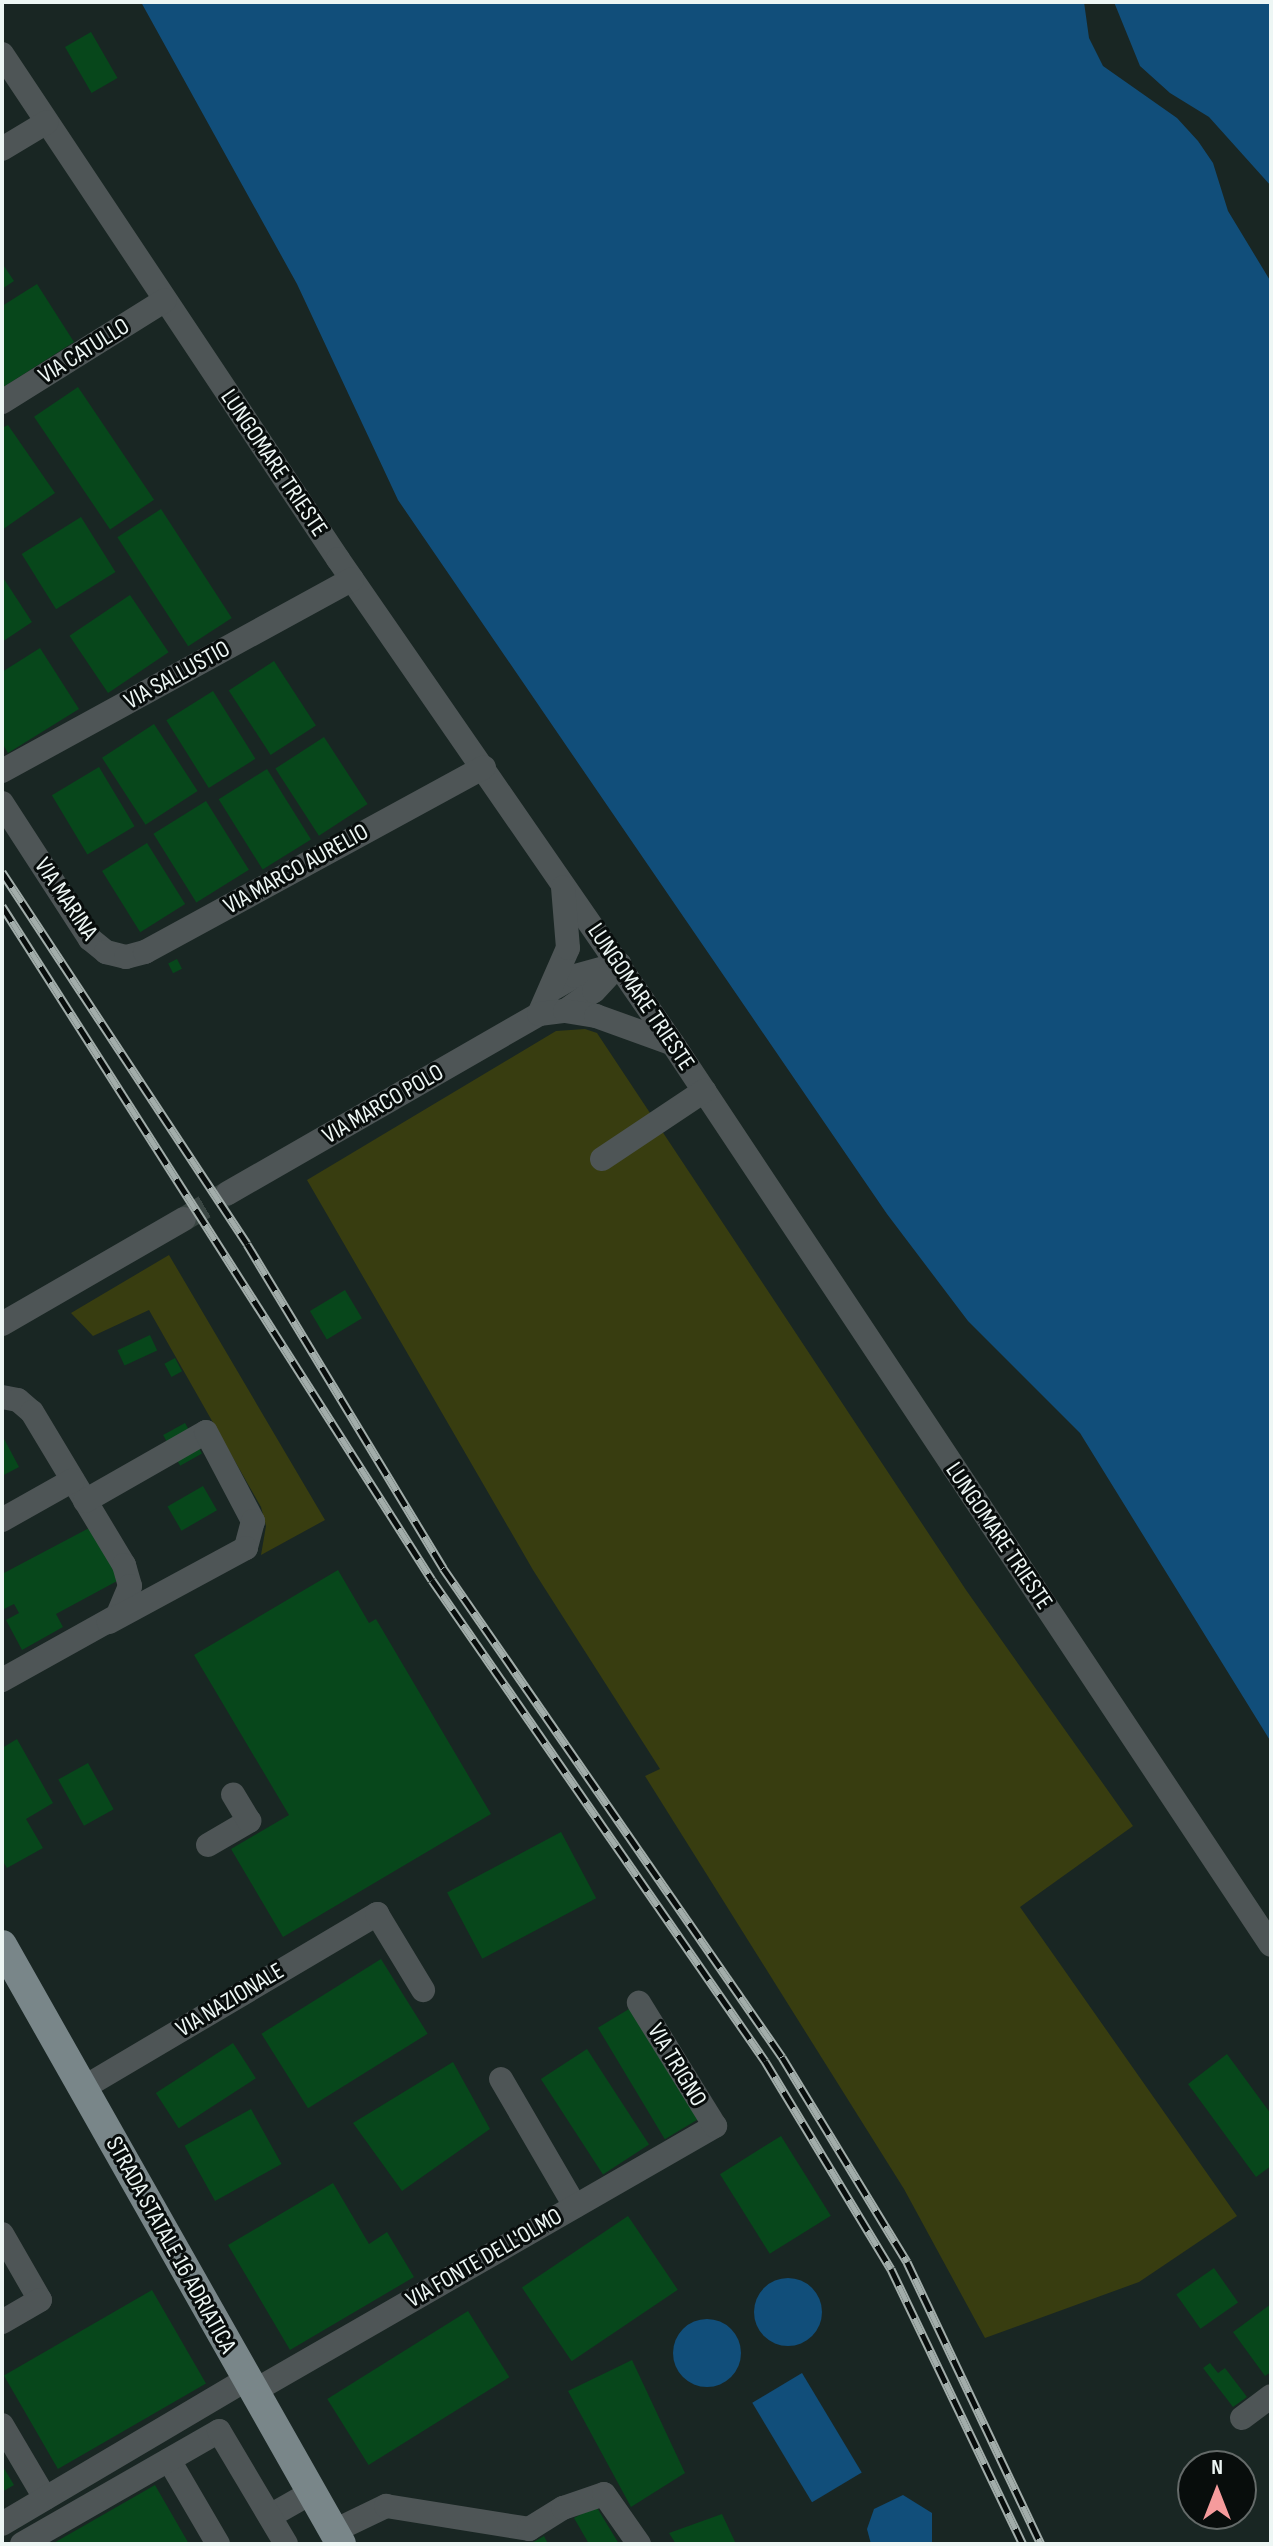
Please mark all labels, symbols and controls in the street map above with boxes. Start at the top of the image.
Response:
street label: VIA CATULLO [33,312,135,390]
street label: LUNGOMARE TRIESTE [214,384,334,542]
street label: VIA SALLUSTIO [119,634,235,716]
street label: VIA MARCO AURELIO [219,817,373,921]
street label: VIA MARINA [28,853,104,945]
street label: LUNGOMARE TRIESTE [581,918,701,1076]
street label: VIA MARCO POLO [318,1058,448,1150]
street label: LUNGOMARE TRIESTE [939,1457,1059,1615]
street label: VIA NAZIONALE [171,1957,289,2043]
street label: VIA TRIGNO [641,2018,713,2112]
street label: STRADA STATALE 16 ADRIATICA [100,2132,242,2358]
street label: VIA FONTE DELL'OLMO [401,2202,567,2314]
north arrow [1177,2450,1257,2530]
text: N [1211,2454,1223,2481]

